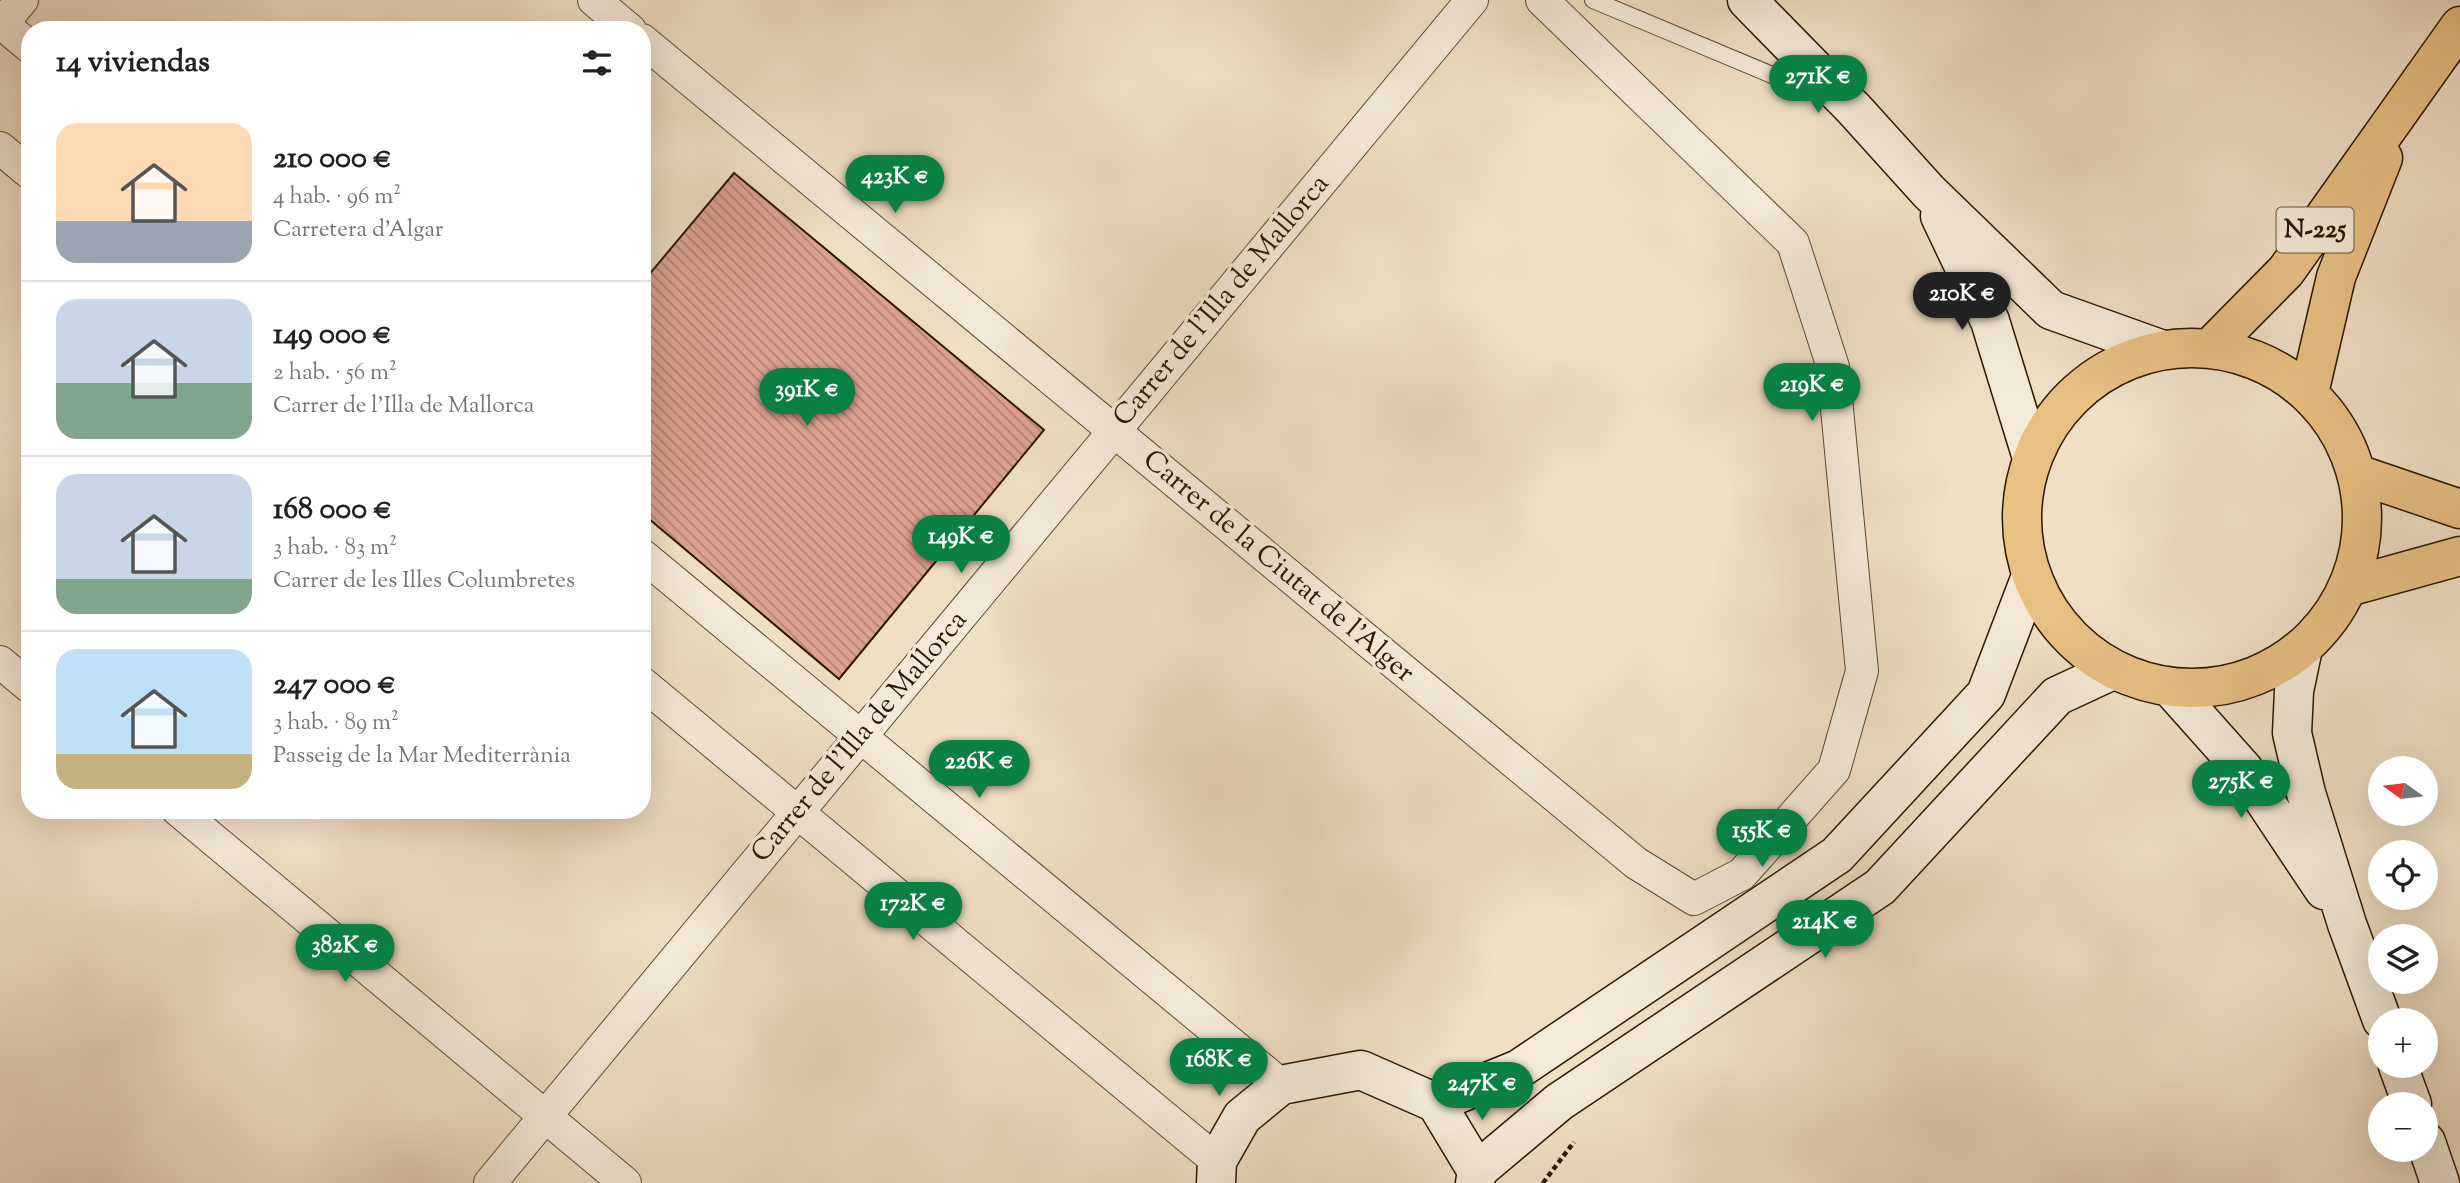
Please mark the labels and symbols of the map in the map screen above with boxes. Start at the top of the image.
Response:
pin: 271K € [1761,55,1875,115]
pin: 423K € [838,156,952,215]
street label: Carrer de l'Illa de Mallorca [1104,166,1340,436]
road number: N-225 [2276,207,2354,252]
pin: 210K € [1905,272,2019,332]
pin: 219K € [1755,364,1869,423]
pin: 391K € [750,368,864,428]
street label: Carrer de la Ciutat de l'Alger [1133,441,1423,693]
pin: 149K € [904,516,1018,575]
street label: Carrer de l'Illa de Mallorca [742,602,978,872]
pin: 226K € [922,740,1036,800]
north arrow [2368,756,2438,826]
pin: 275K € [2184,760,2298,820]
pin: 155K € [1705,810,1819,869]
pin: 172K € [856,883,970,942]
pin: 214K € [1768,900,1882,960]
pin: 382K € [288,925,402,984]
pin: 168K € [1162,1038,1276,1098]
pin: 247K € [1425,1062,1539,1122]

